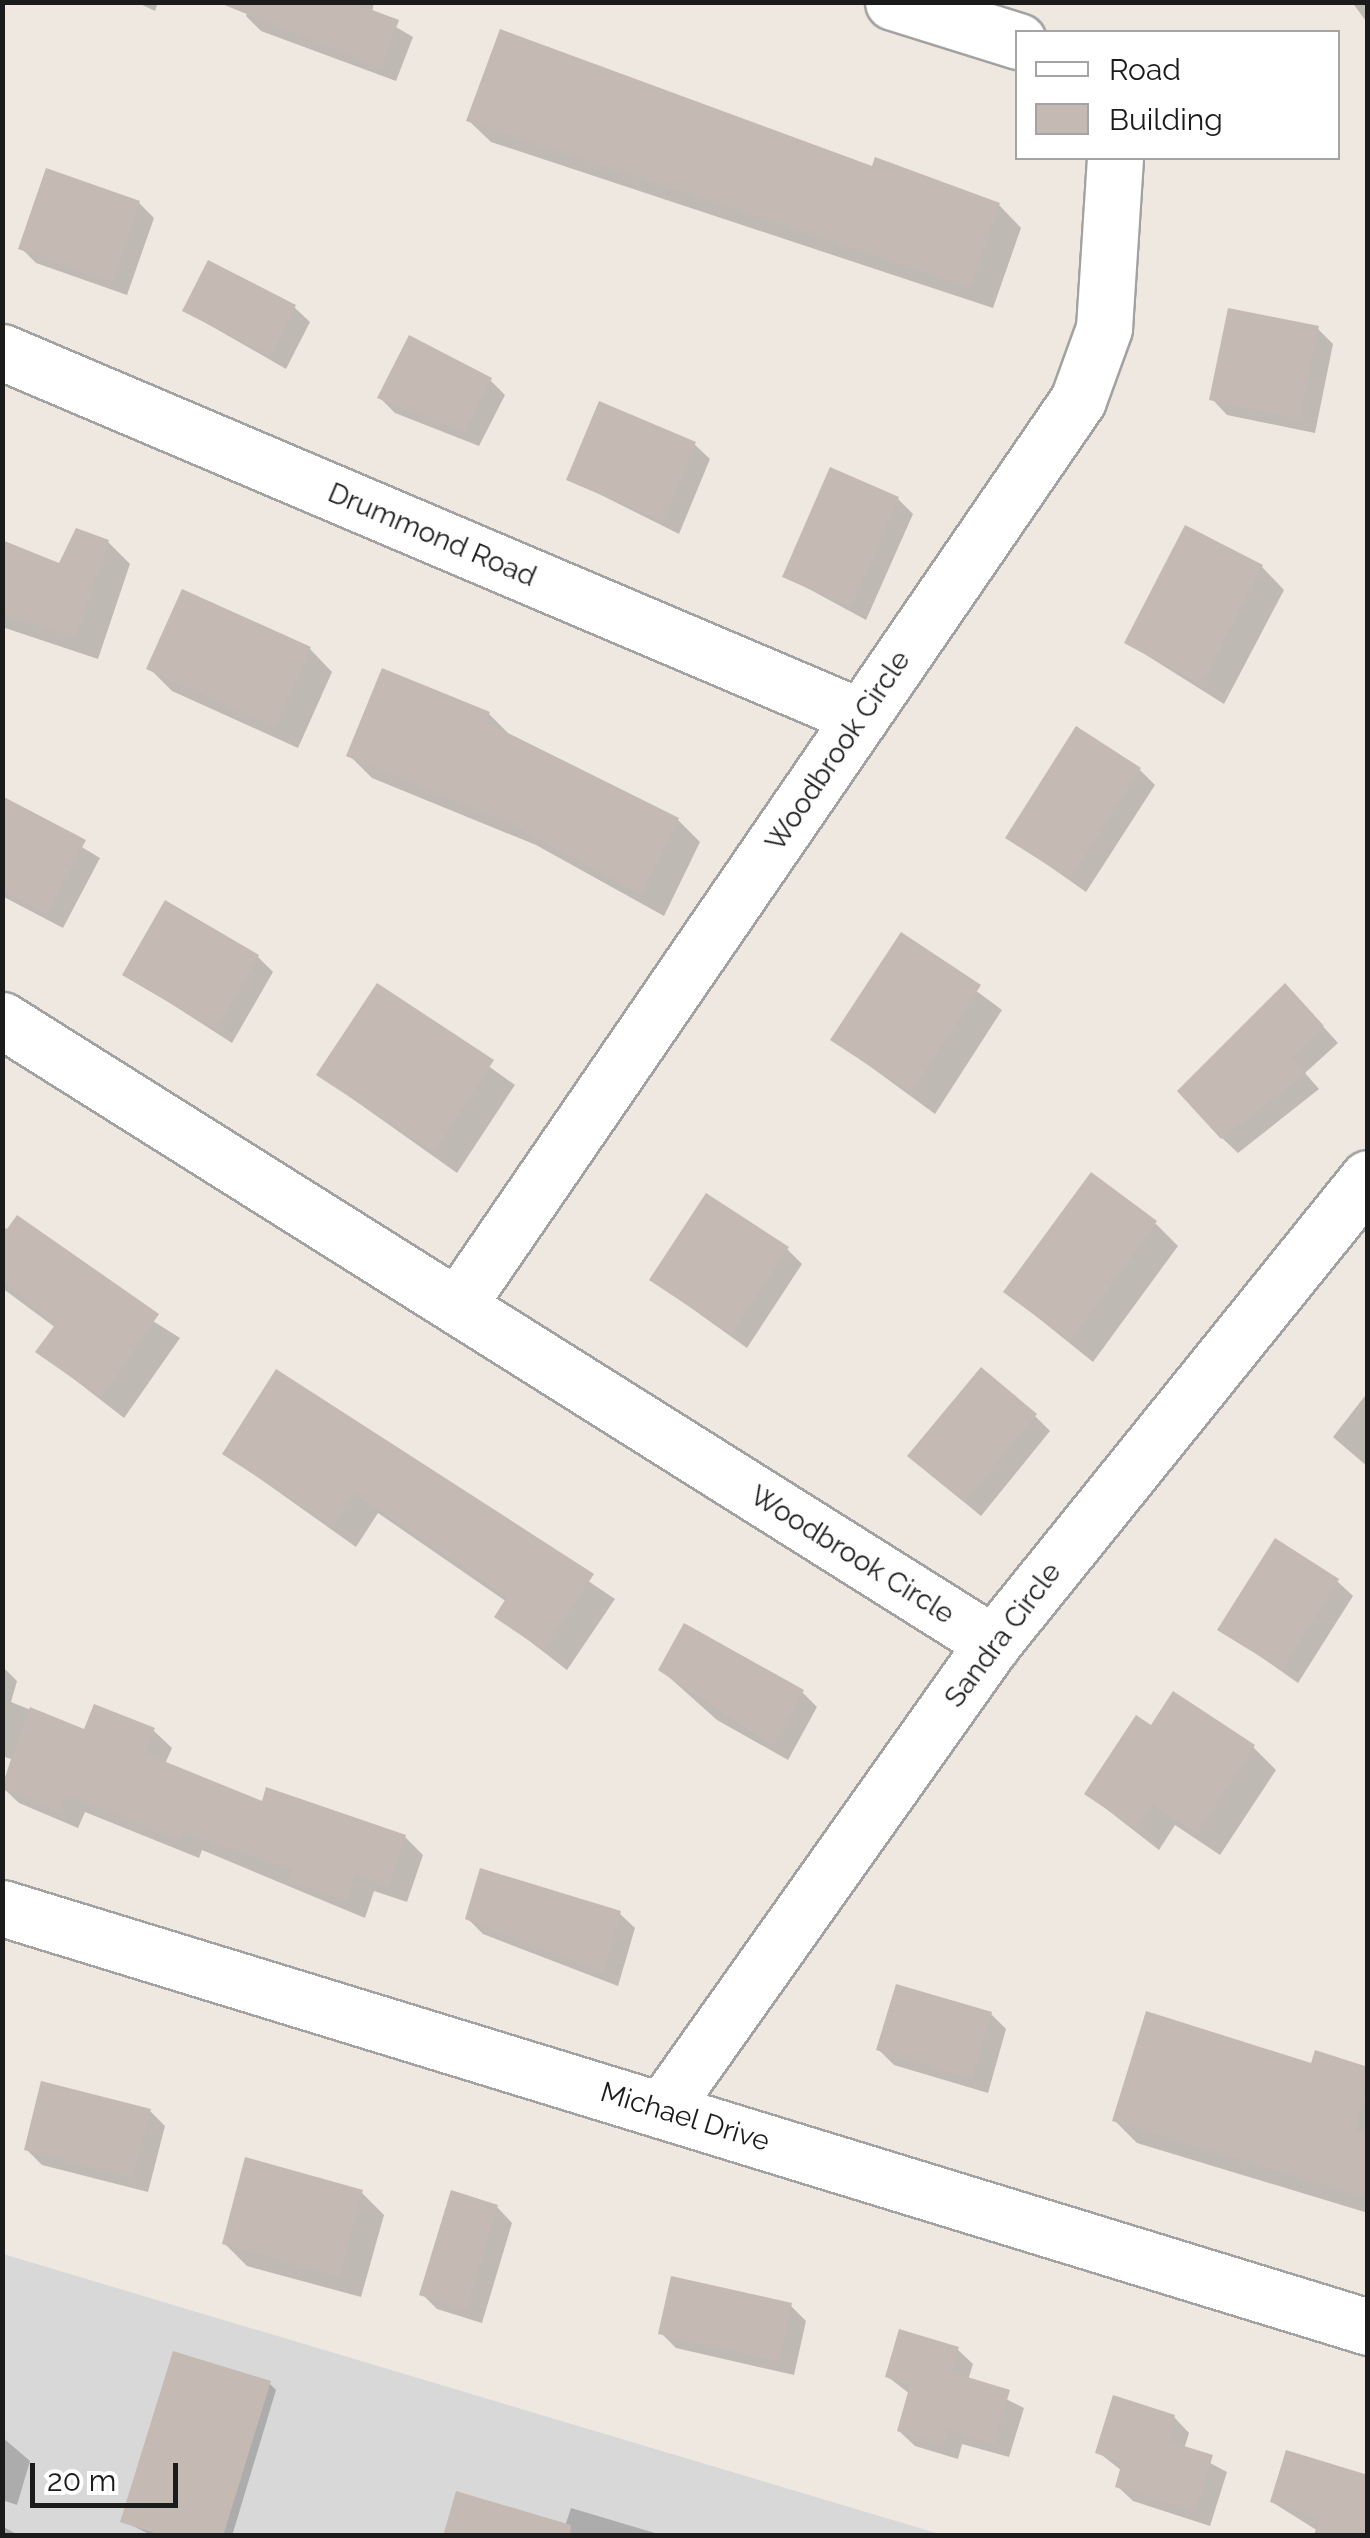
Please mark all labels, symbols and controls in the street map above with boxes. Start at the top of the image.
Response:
legend [1015,30,1340,160]
text: Road [1109,52,1181,87]
text: Building [1109,102,1223,137]
street label: Drummond Road [323,476,541,594]
street label: Woodbrook Circle [759,645,917,857]
street label: Woodbrook Circle [744,1479,960,1631]
street label: Sandra Circle [938,1556,1068,1714]
street label: Michael Drive [596,2075,774,2159]
scale bar [35,2443,182,2505]
text: 20 m [47,2463,116,2498]

